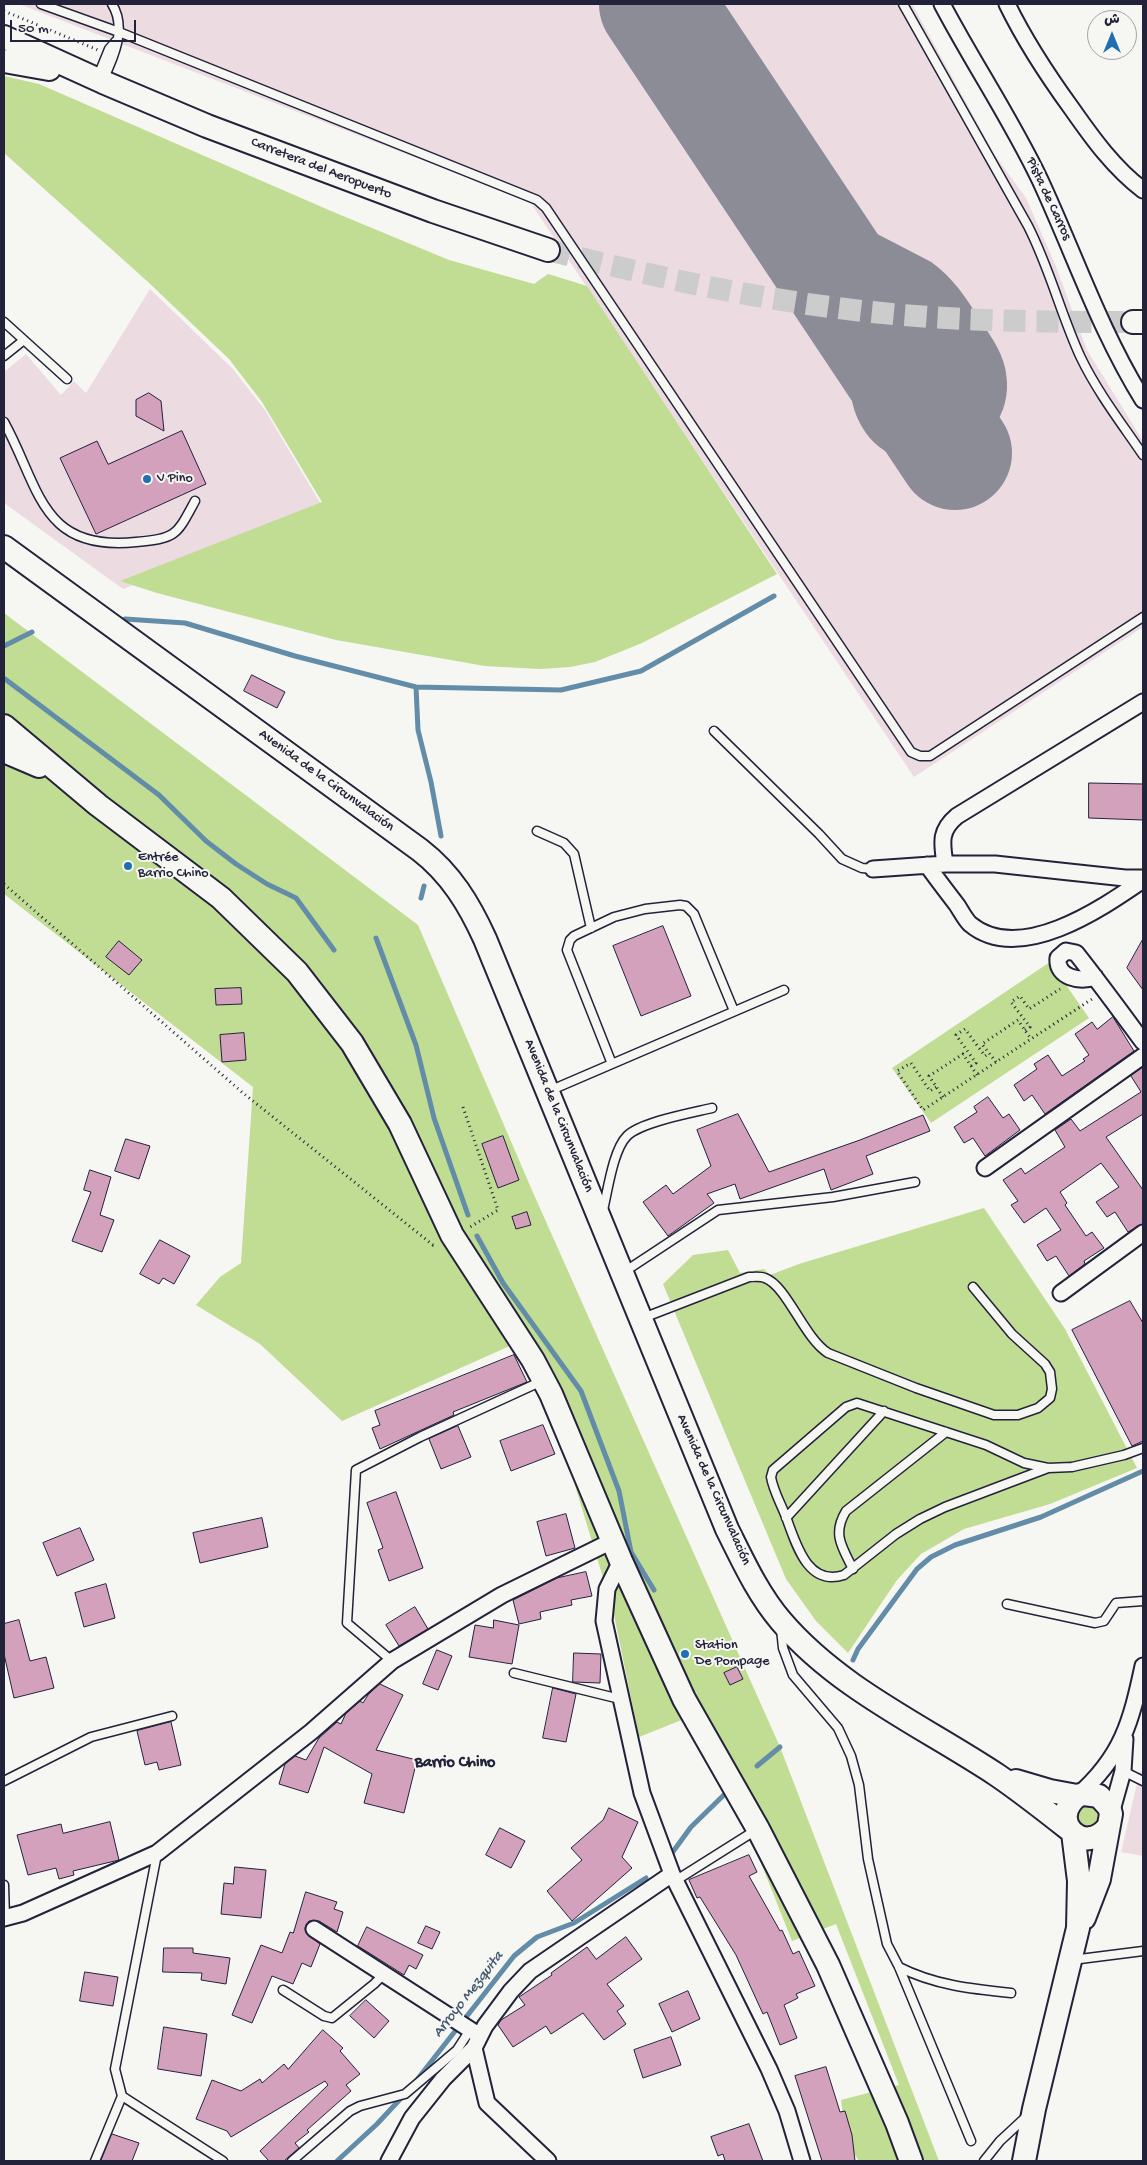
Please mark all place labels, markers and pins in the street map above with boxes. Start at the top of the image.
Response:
place label: V Pino [157,471,193,487]
marker: V Pino [141,473,153,485]
place label: Entrée Barrio Chino [138,850,209,882]
marker: Entrée Barrio Chino [122,860,134,872]
place label: Station De Pompage [695,1638,769,1670]
marker: Station De Pompage [679,1648,691,1660]

